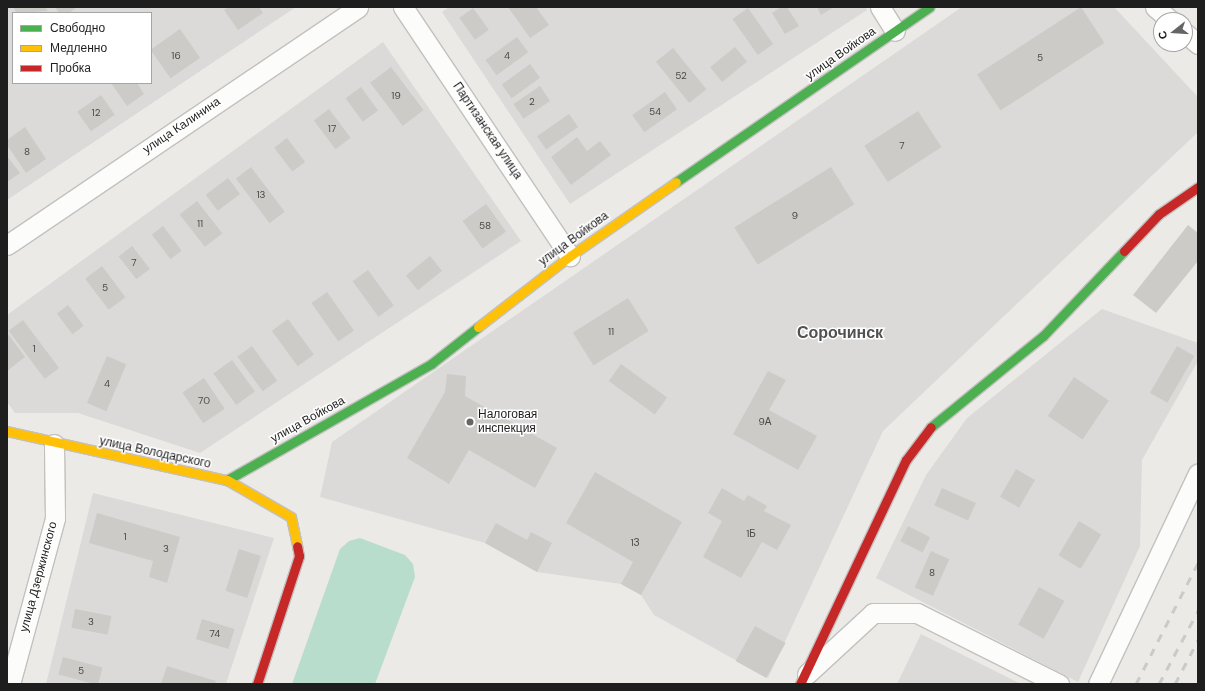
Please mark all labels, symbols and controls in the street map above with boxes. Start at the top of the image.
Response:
legend [12,12,152,84]
north arrow [1153,12,1193,52]
text: Свободно [50,20,105,36]
street label: улица Войкова [803,24,879,84]
text: С [1155,29,1170,41]
text: Медленно [50,40,107,56]
house number: 16 [171,50,181,62]
house number: 4 [504,50,510,62]
house number: 5 [1037,52,1043,64]
text: Пробка [50,60,91,76]
house number: 52 [675,70,687,82]
street label: Партизанская улица [449,80,525,182]
house number: 19 [391,90,401,102]
street label: улица Калинина [141,95,223,157]
house number: 2 [529,96,535,108]
house number: 54 [649,106,661,118]
house number: 12 [92,107,100,119]
house number: 17 [328,123,336,135]
house number: 7 [899,140,905,152]
house number: 8 [24,146,30,158]
house number: 13 [256,189,266,201]
street label: улица Войкова [536,209,612,269]
house number: 9 [792,210,798,222]
house number: 11 [197,218,203,230]
house number: 58 [479,220,491,232]
house number: 7 [131,257,137,269]
house number: 5 [102,282,108,294]
district label: Сорочинск [797,323,883,343]
house number: 11 [608,326,614,338]
house number: 1 [32,343,36,355]
house number: 4 [104,378,110,390]
street label: улица Войкова [268,394,348,446]
house number: 70 [198,395,210,407]
place label: Налоговая инспекция [478,408,537,436]
house number: 9А [759,416,771,428]
marker: Налоговая инспекция [465,417,475,427]
street label: улица Володарского [98,434,212,472]
street label: улица Дзержинского [17,520,61,634]
house number: 1Б [746,528,756,540]
house number: 1 [123,531,127,543]
house number: 1З [630,537,640,549]
house number: 3 [163,543,169,555]
house number: 8 [929,567,935,579]
house number: 3 [88,616,94,628]
house number: 74 [210,628,220,640]
house number: 5 [78,665,84,677]

